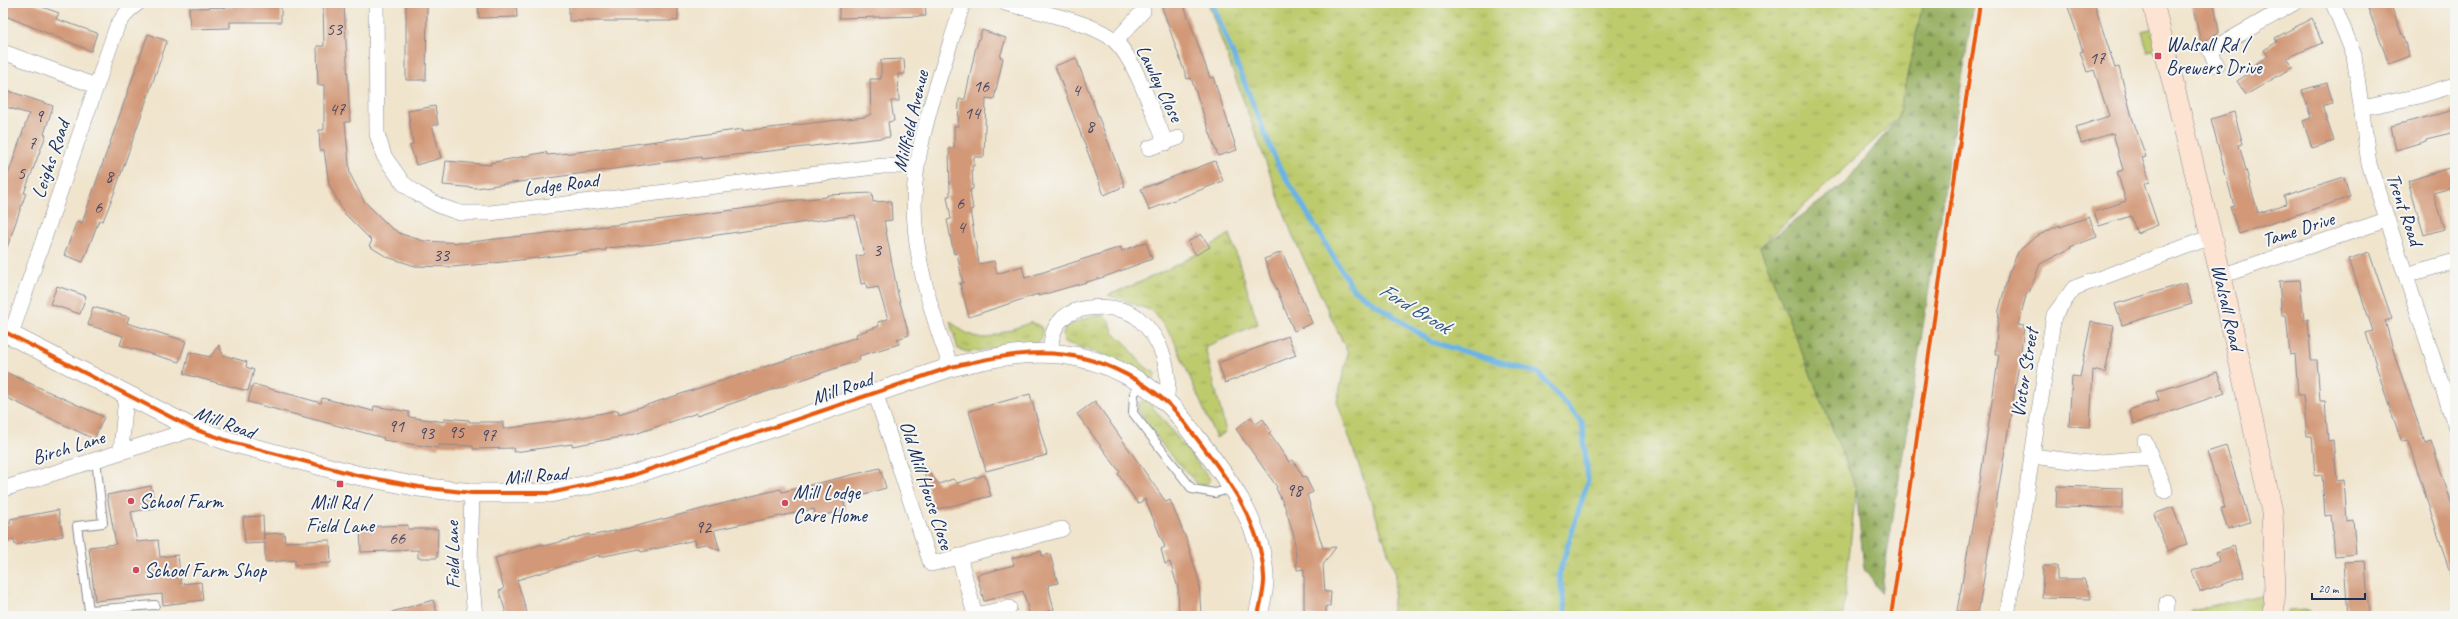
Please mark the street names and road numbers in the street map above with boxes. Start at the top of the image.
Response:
street label: Lawley Close [1130,41,1189,127]
street label: Millfield Avenue [887,67,935,174]
street label: Leighs Road [25,114,76,201]
street label: Lodge Road [522,167,603,202]
street label: Trent Road [2381,170,2430,252]
street label: Tame Drive [2259,206,2339,253]
street label: Walsall Road [2206,262,2250,355]
street label: Victor Street [2005,323,2044,419]
street label: Mill Road [808,365,879,411]
street label: Mill Road [191,400,262,446]
street label: Old Mill House Close [894,418,960,554]
street label: Birch Lane [29,424,109,470]
street label: Mill Road [504,461,571,490]
street label: Field Lane [439,519,466,589]

